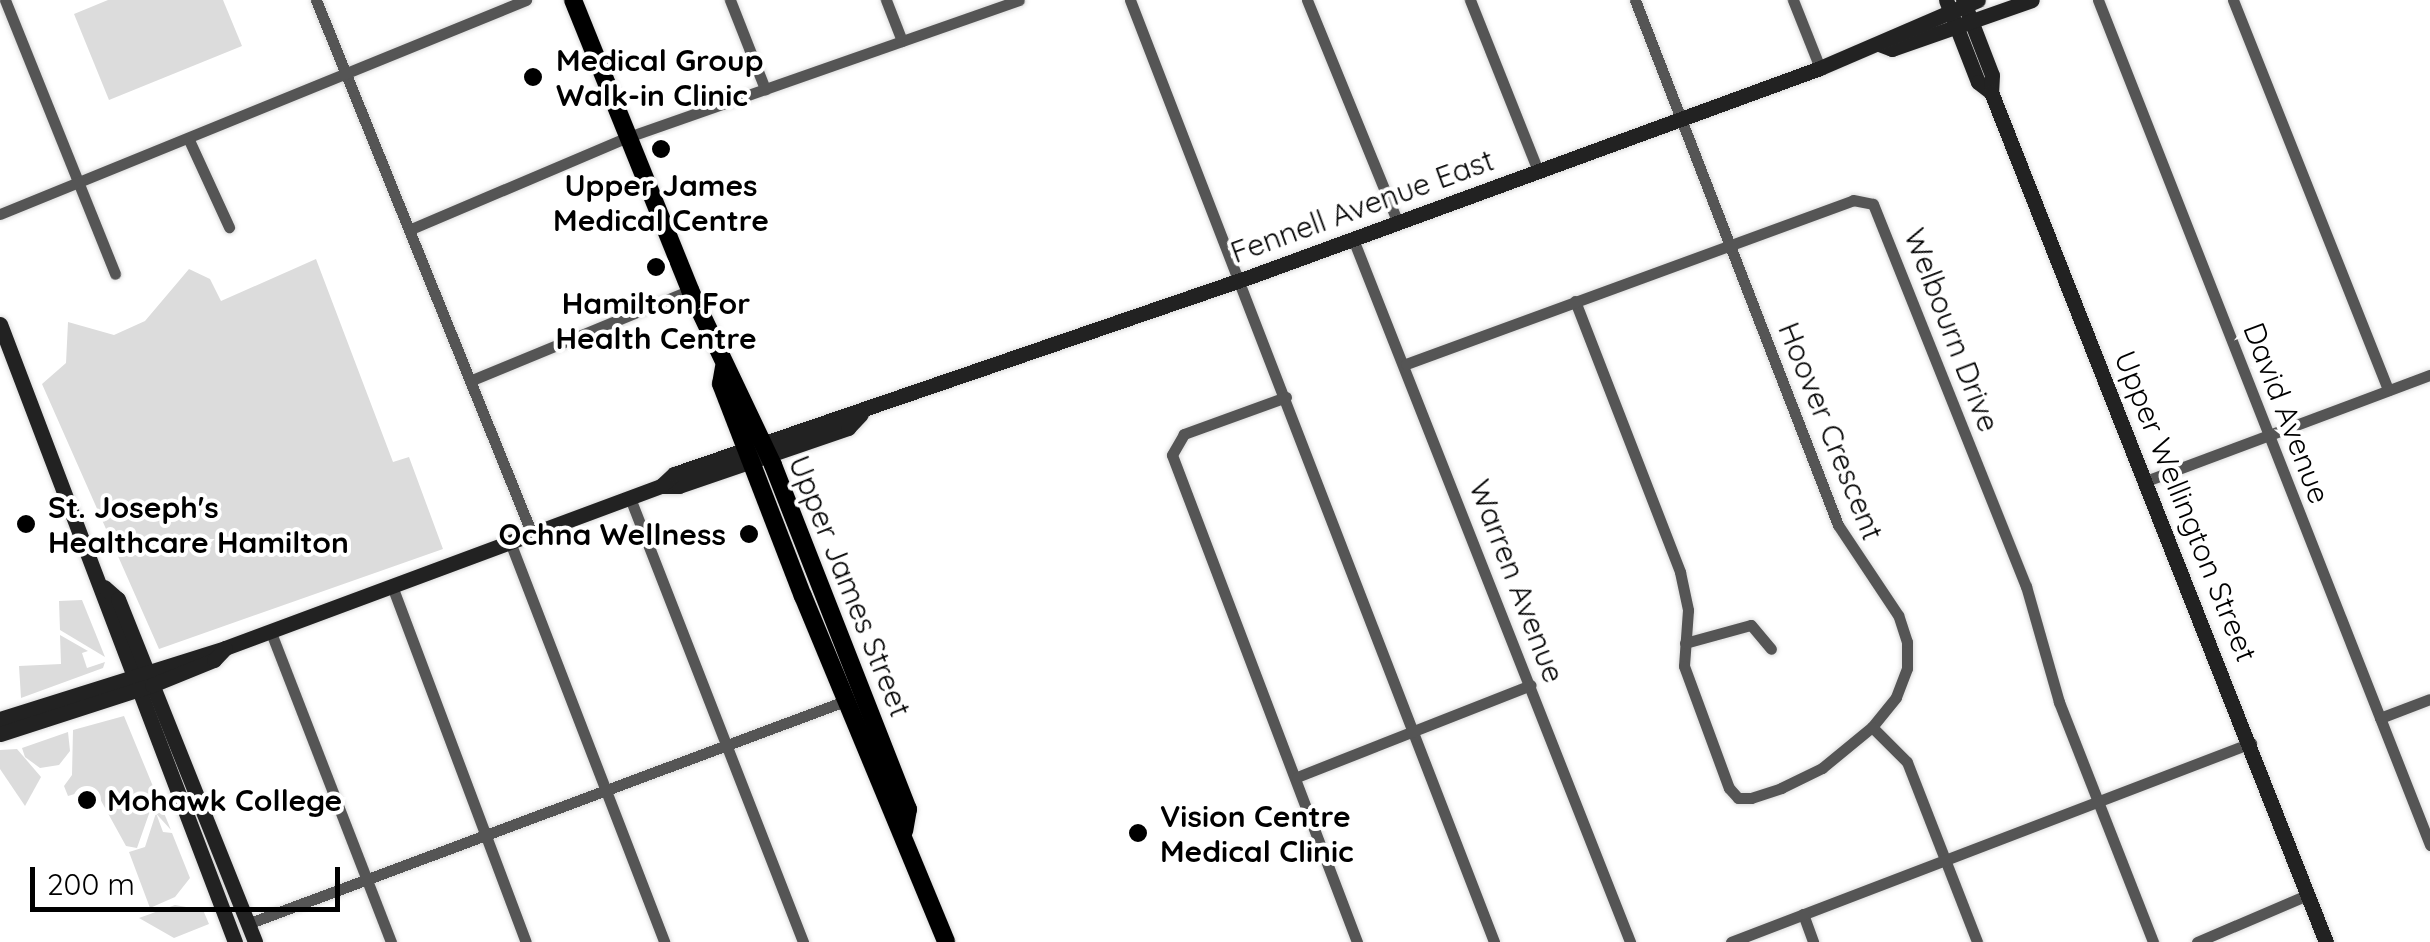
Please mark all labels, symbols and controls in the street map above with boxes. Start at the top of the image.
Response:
place label: Medical Group Walk-in Clinic [556,42,764,112]
marker: Medical Group Walk-in Clinic [520,64,546,90]
marker: Upper James Medical Centre [648,136,674,162]
street label: Fennell Avenue East [1226,142,1498,270]
place label: Upper James Medical Centre [553,167,769,238]
street label: Welbourn Drive [1897,223,2007,437]
marker: Hamilton For Health Centre [643,254,669,280]
place label: Hamilton For Health Centre [555,285,757,356]
street label: Hoover Crescent [1771,317,1891,545]
street label: David Avenue [2236,318,2338,508]
street label: Upper Wellington Street [2107,345,2265,667]
street label: Upper James Street [781,450,919,722]
street label: Warren Avenue [1462,474,1572,688]
place label: St. Joseph's Healthcare Hamilton [48,489,349,560]
marker: St. Joseph's Healthcare Hamilton [13,511,39,537]
place label: Ochna Wellness [498,516,726,552]
marker: Ochna Wellness [736,521,762,547]
place label: Mohawk College [107,782,342,818]
marker: Mohawk College [76,789,98,811]
place label: Vision Centre Medical Clinic [1160,798,1354,868]
marker: Vision Centre Medical Clinic [1125,820,1151,846]
scale bar [35,847,345,909]
text: 200 m [47,865,135,903]

